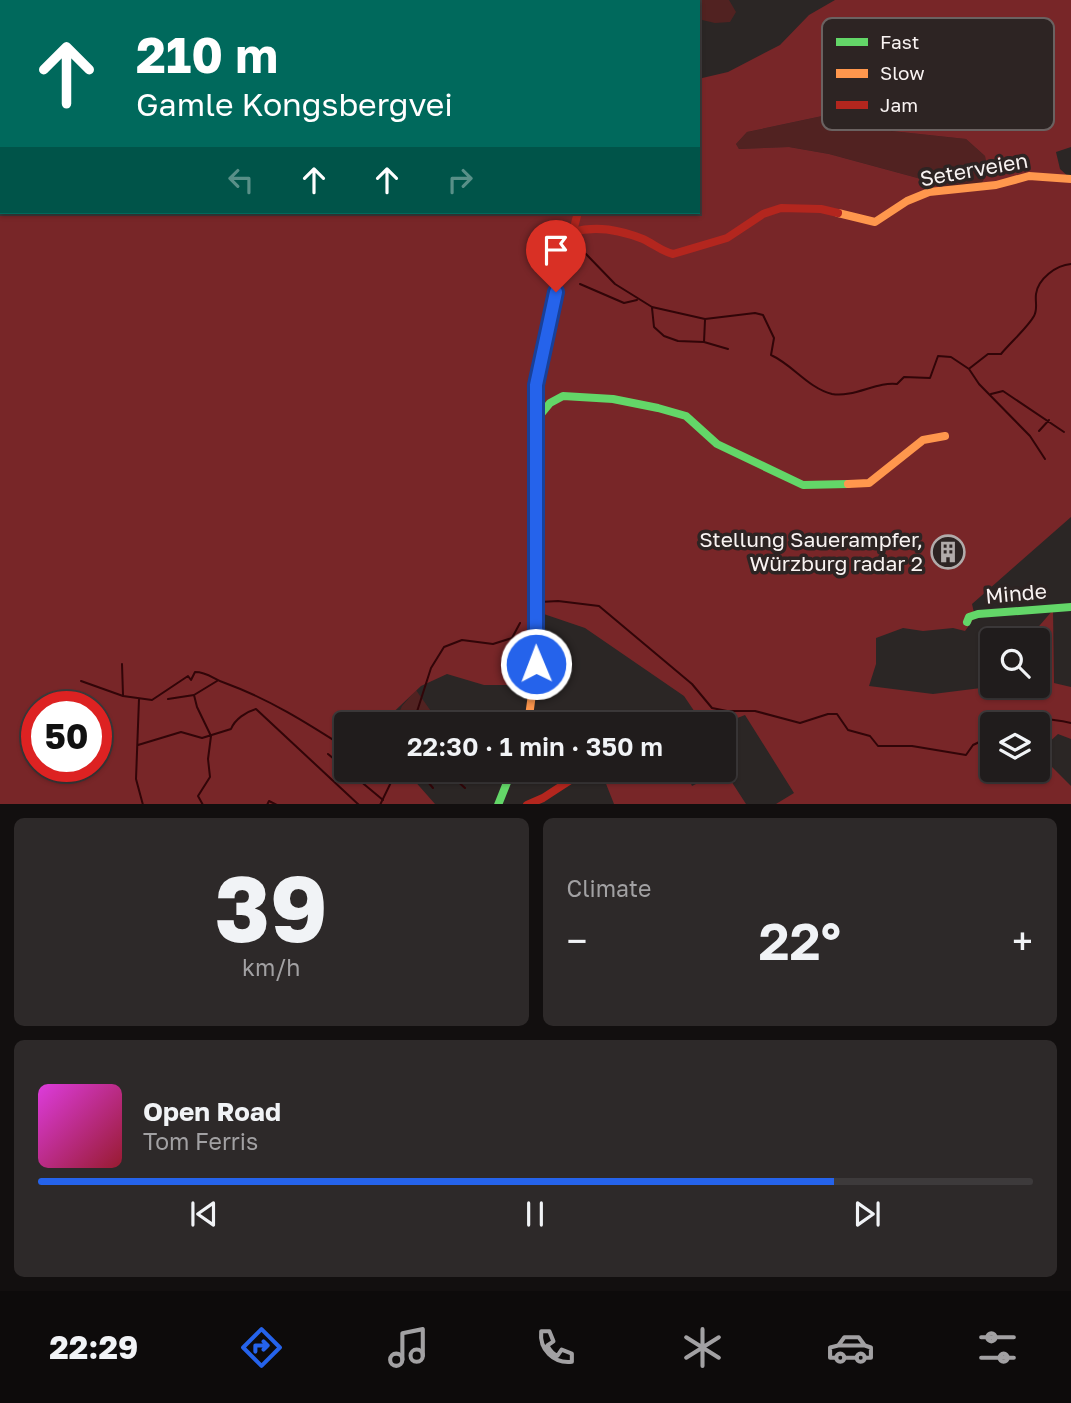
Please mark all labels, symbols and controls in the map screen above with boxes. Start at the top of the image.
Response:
legend [822,18,1054,130]
text: 210 m [136,25,278,84]
icon: ahead [21,28,112,119]
text: Fast [880,30,919,53]
text: Slow [880,61,925,84]
text: Gamle Kongsbergvei [136,85,453,123]
text: Jam [880,93,918,116]
street label: Seterveien [918,147,1030,191]
icon: left [222,161,260,199]
icon: ahead [295,161,333,199]
icon: ahead [368,161,406,199]
icon: right [441,161,479,199]
pin [526,220,586,292]
icon: arrive [537,231,575,269]
place label: Stellung Sauerampfer, Würzburg radar 2 [699,526,923,576]
building icon: Stellung Sauerampfer, Würzburg radar 2 [929,533,967,571]
street label: Minde [984,577,1048,609]
position arrow [499,627,573,701]
map controls [980,628,1050,782]
button: search [980,628,1050,698]
speed limit sign: 50 [21,691,112,782]
button: layers [980,712,1050,782]
text: 22:30 · 1 min · 350 m [407,731,663,762]
text: 39 [215,853,328,962]
text: Climate [567,874,651,902]
text: 22° [758,909,841,971]
text: − [567,918,587,963]
text: + [1012,918,1033,963]
text: km/h [242,953,301,981]
text: Open Road [143,1096,281,1127]
text: Tom Ferris [143,1127,258,1155]
icon: previous [185,1195,223,1233]
icon: pause [516,1195,554,1233]
icon: next [848,1195,886,1233]
icon: directions [237,1323,286,1372]
icon: music [384,1323,433,1372]
icon: phone [531,1323,580,1372]
icon: climate [678,1323,727,1372]
icon: car [826,1323,875,1372]
icon: filters [973,1323,1022,1372]
text: 22:29 [49,1328,138,1366]

